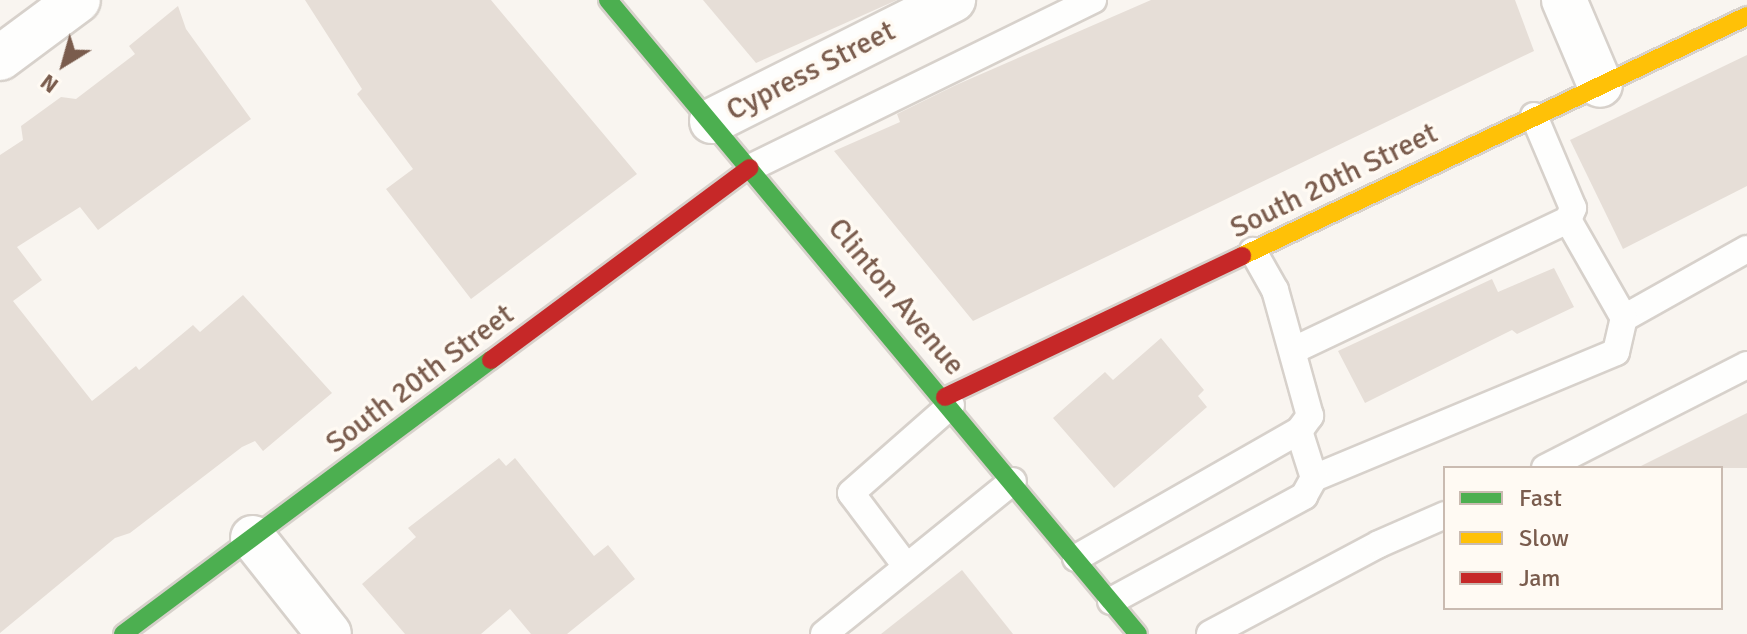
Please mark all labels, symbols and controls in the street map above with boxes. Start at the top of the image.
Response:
street label: Cypress Street [721,13,901,129]
north arrow [24,24,104,104]
text: N [35,68,63,99]
street label: South 20th Street [1224,115,1444,247]
street label: Clinton Avenue [820,211,972,383]
street label: South 20th Street [319,297,521,461]
legend [1443,466,1723,610]
text: Fast [1519,483,1562,513]
text: Slow [1519,523,1569,553]
text: Jam [1519,563,1560,593]

